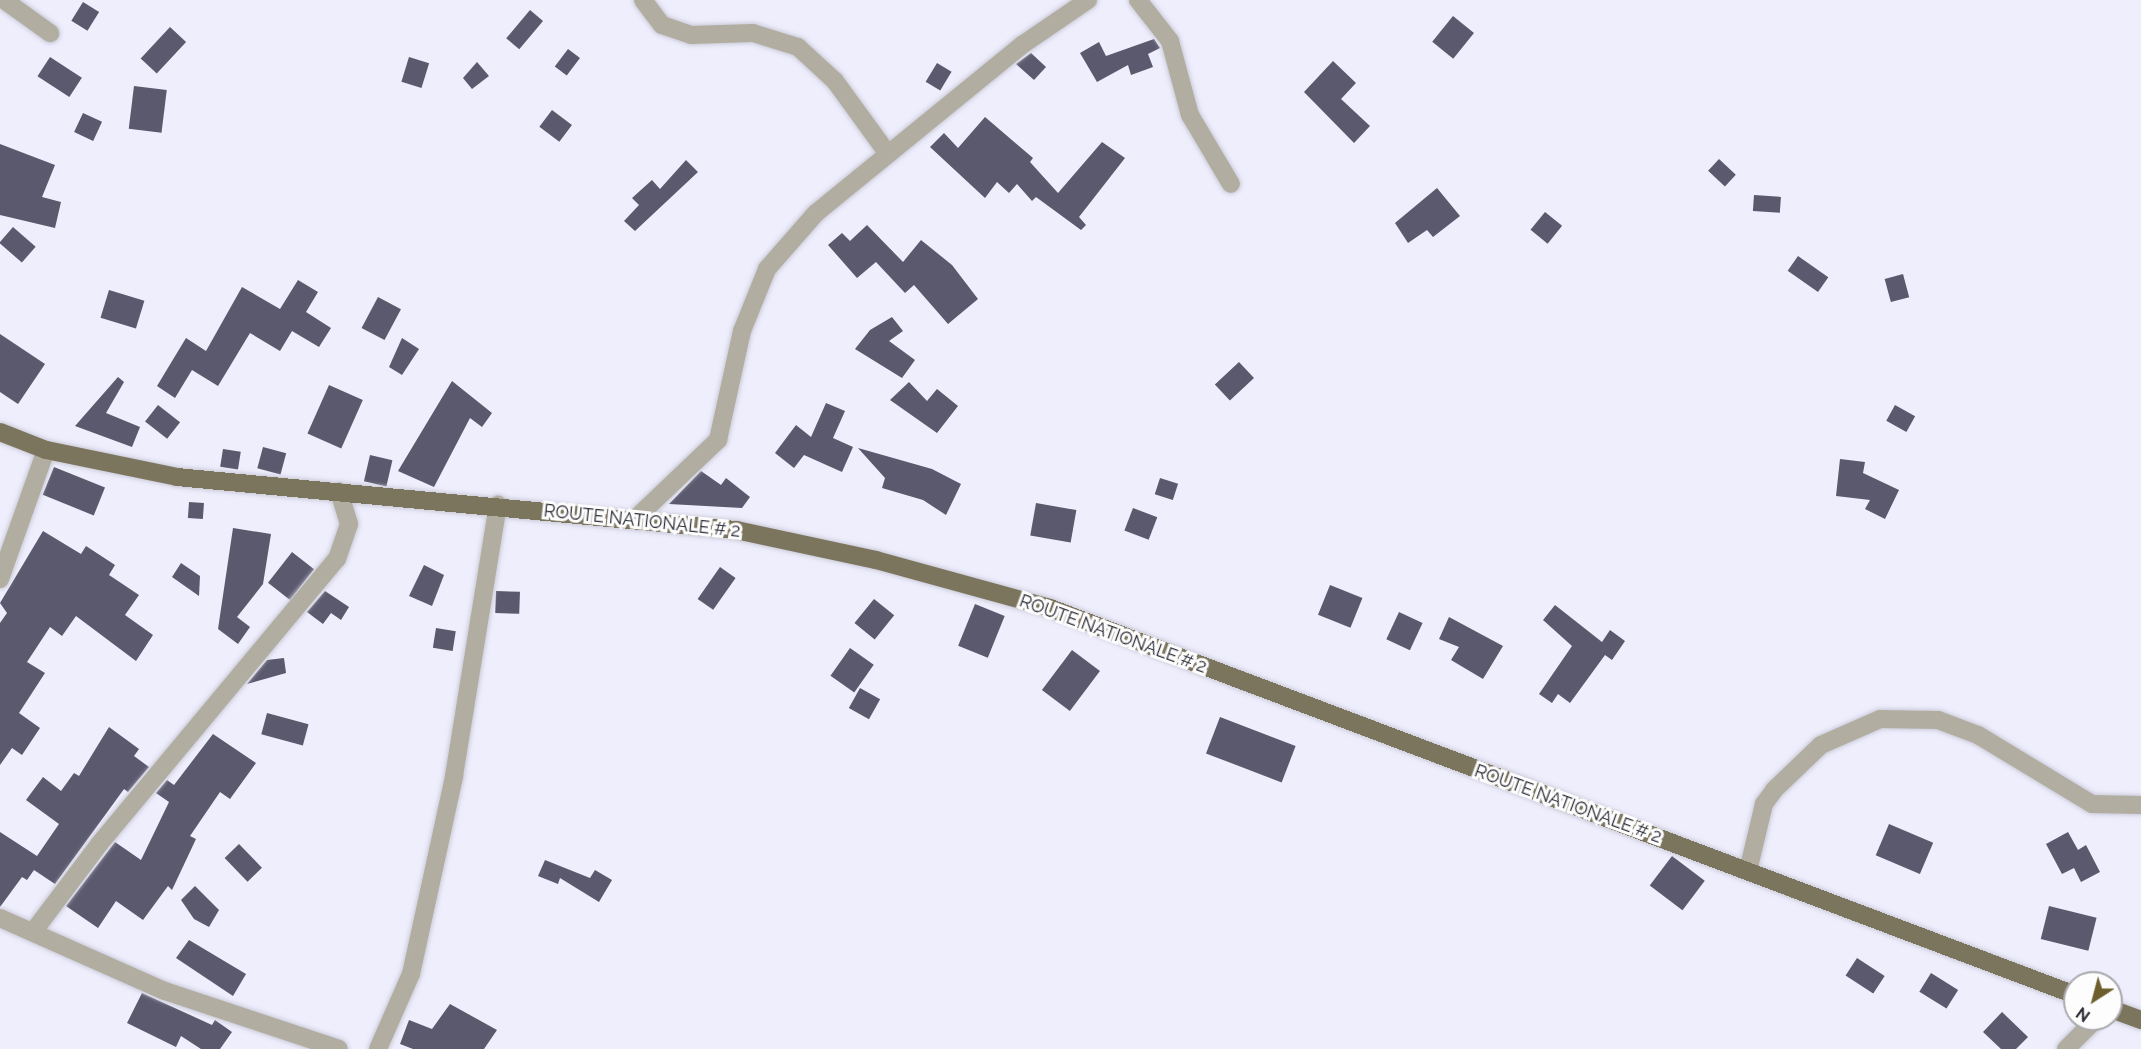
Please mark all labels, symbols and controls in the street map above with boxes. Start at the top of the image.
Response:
street label: ROUTE NATIONALE # 2 [543,500,741,542]
street label: ROUTE NATIONALE # 2 [1017,590,1209,678]
street label: ROUTE NATIONALE # 2 [1472,760,1664,848]
north arrow [2063,971,2123,1031]
text: N [2073,1003,2094,1026]

